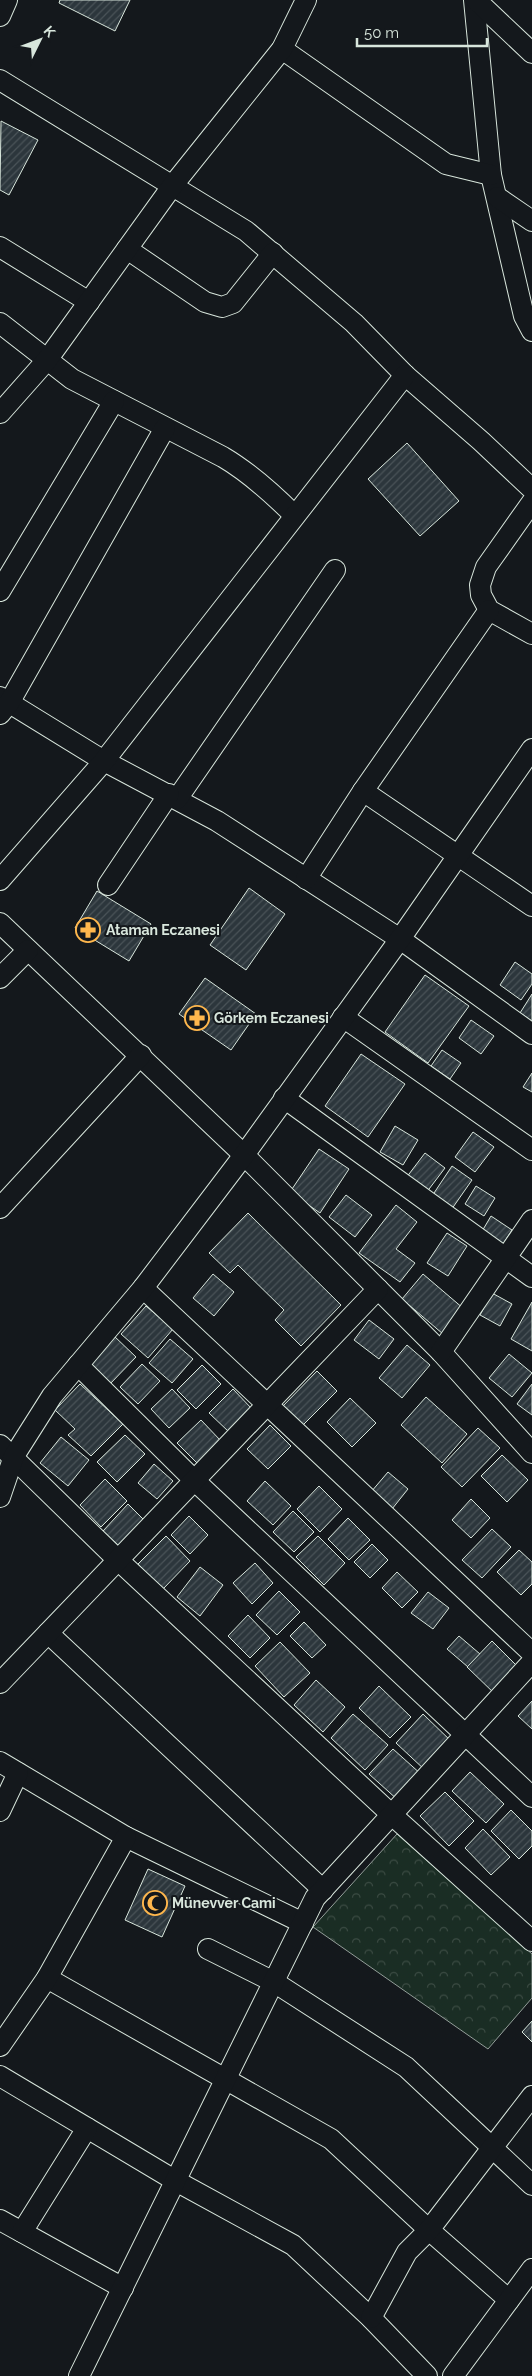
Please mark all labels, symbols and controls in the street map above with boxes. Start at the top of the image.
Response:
north arrow [15,15,65,65]
scale bar [357,15,487,47]
text: K [41,22,59,41]
text: 50 m [364,24,399,42]
pharmacy icon: Ataman Eczanesi [75,917,101,943]
place label: Ataman Eczanesi [106,922,220,938]
pharmacy icon: Görkem Eczanesi [184,1005,210,1031]
place label: Görkem Eczanesi [214,1010,329,1026]
mosque icon: Münevver Cami [142,1890,168,1916]
place label: Münevver Cami [172,1895,276,1911]

